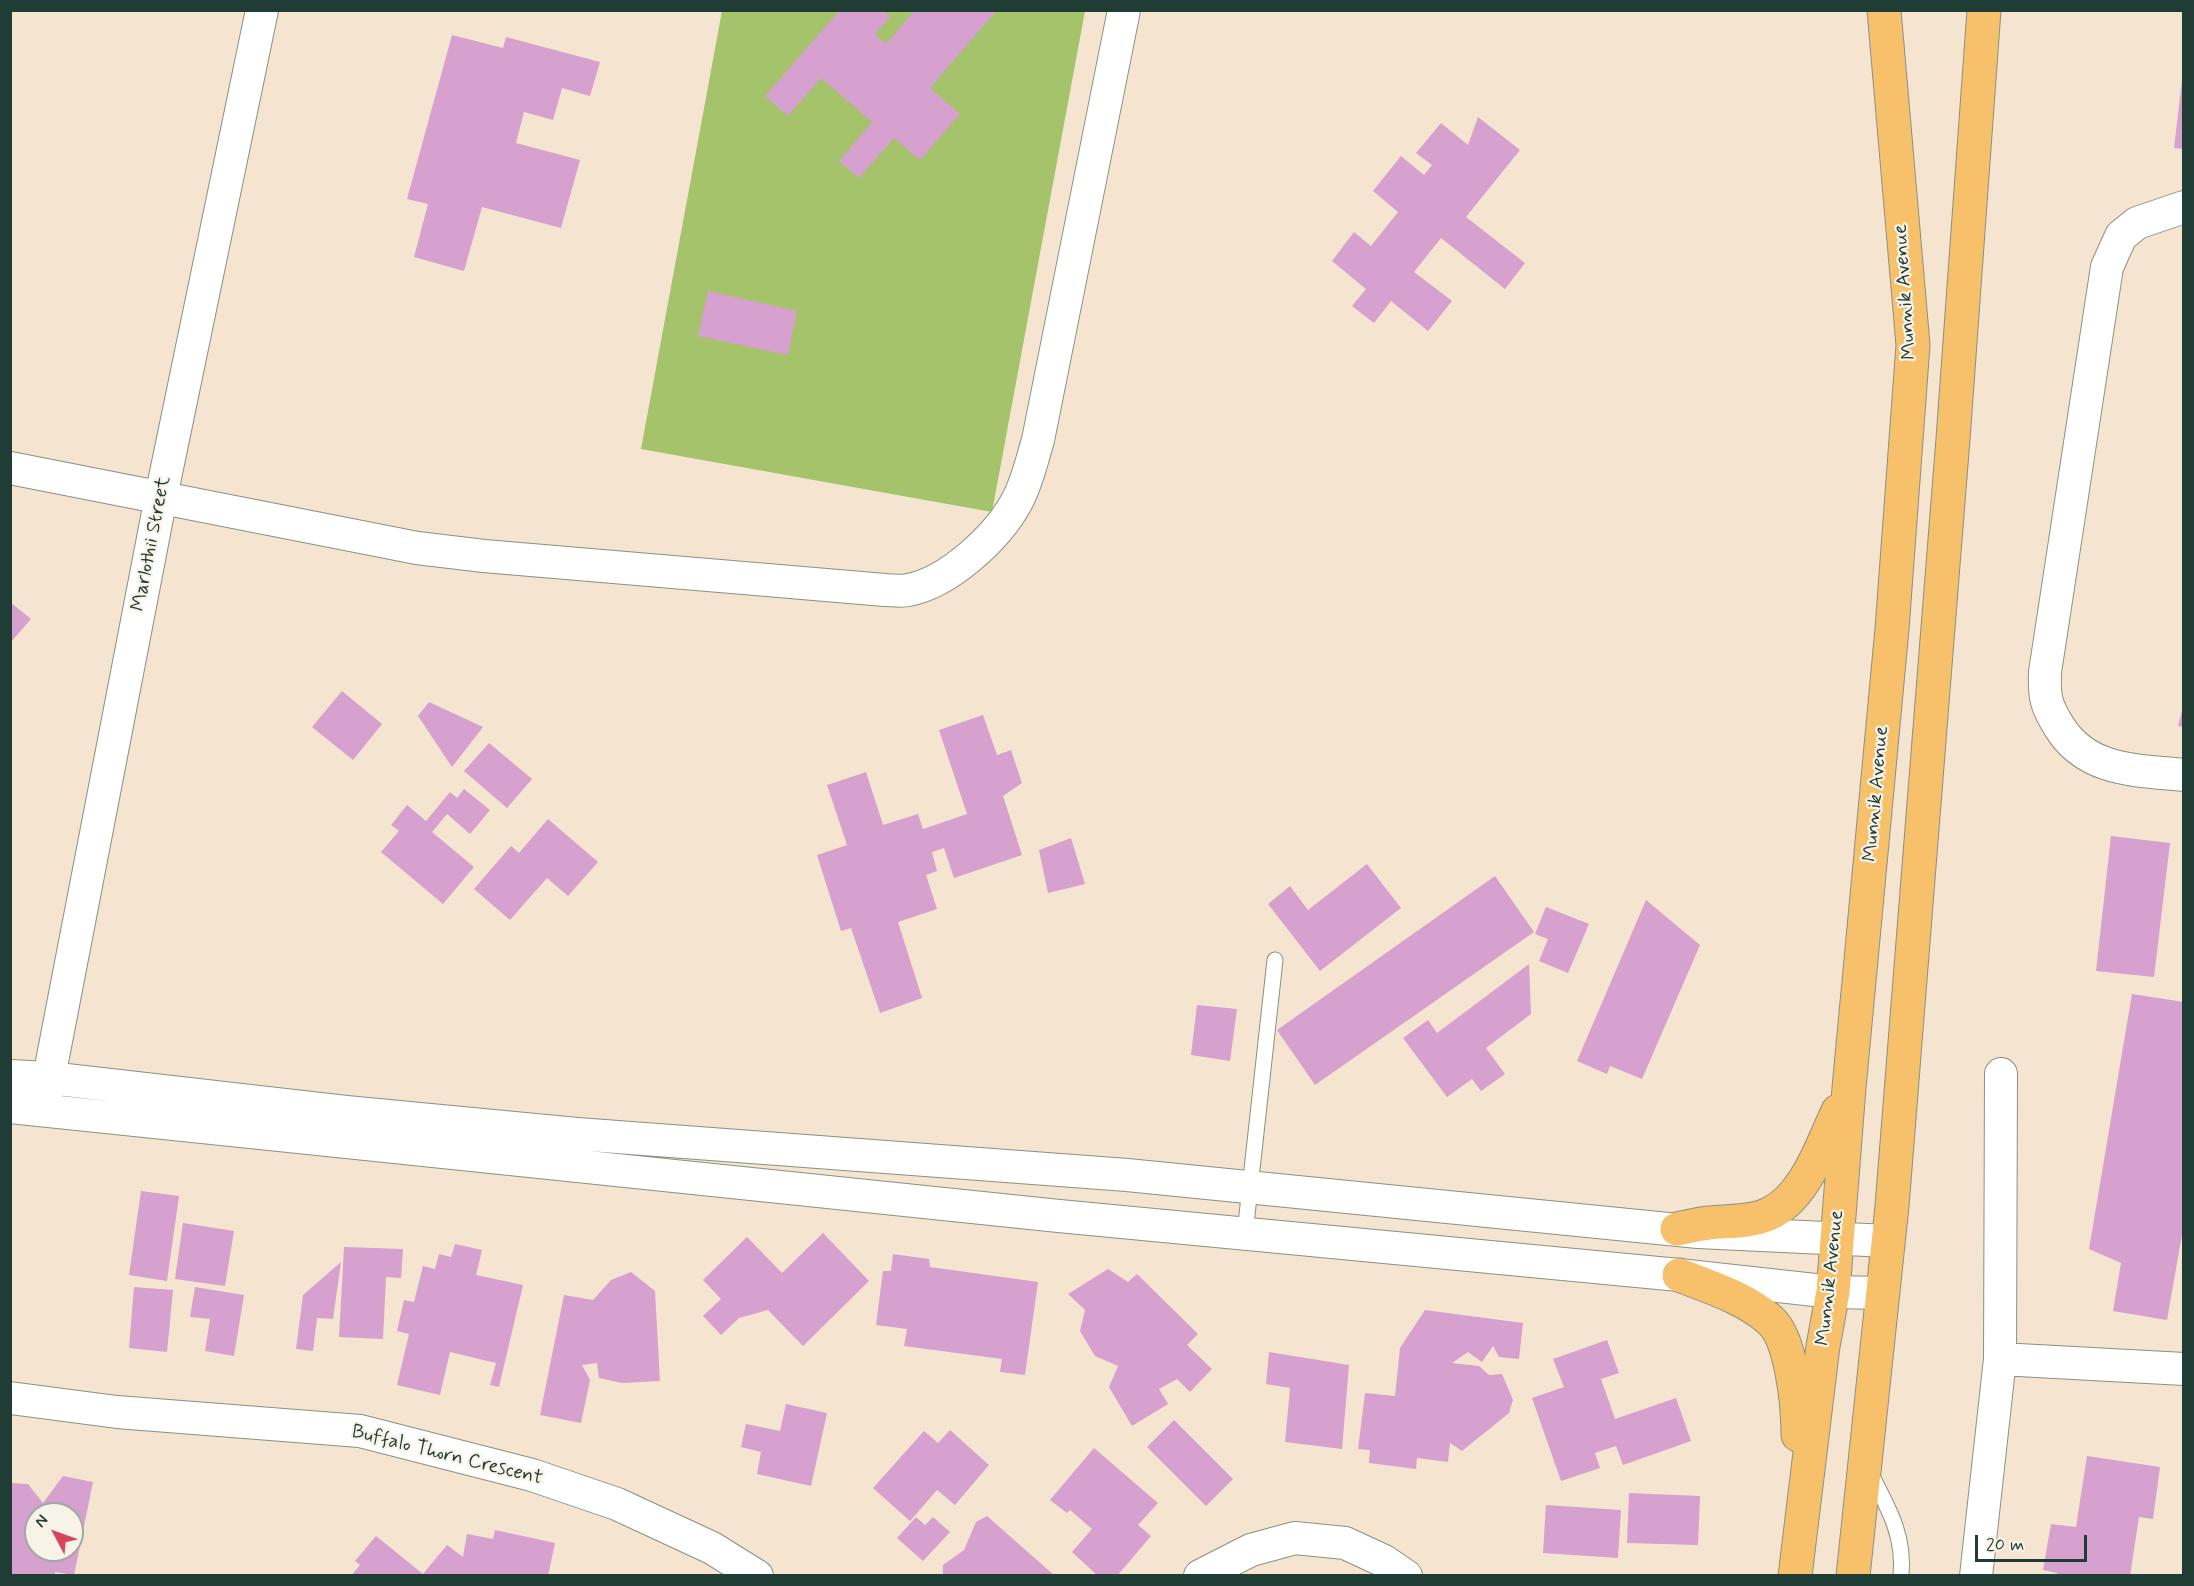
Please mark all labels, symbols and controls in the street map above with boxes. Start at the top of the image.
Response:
street label: Munnik Avenue [1889,223,1923,361]
street label: Marlothii Street [127,474,177,614]
street label: Munnik Avenue [1859,725,1895,863]
street label: Munnik Avenue [1812,1209,1850,1347]
street label: Buffalo Thorn Crescent [349,1421,545,1491]
north arrow [24,1502,84,1562]
text: N [30,1510,53,1532]
scale bar [1978,1523,2090,1561]
text: 20 m [1986,1533,2024,1557]

